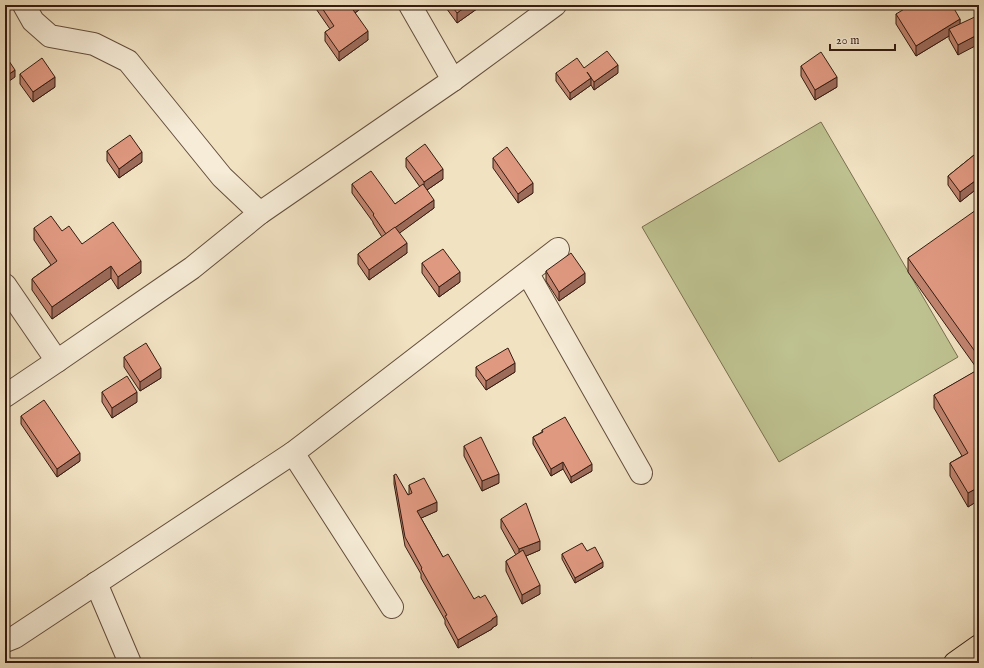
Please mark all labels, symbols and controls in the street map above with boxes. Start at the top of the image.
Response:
scale bar [830,26,895,52]
text: 20 m [836,33,859,48]

